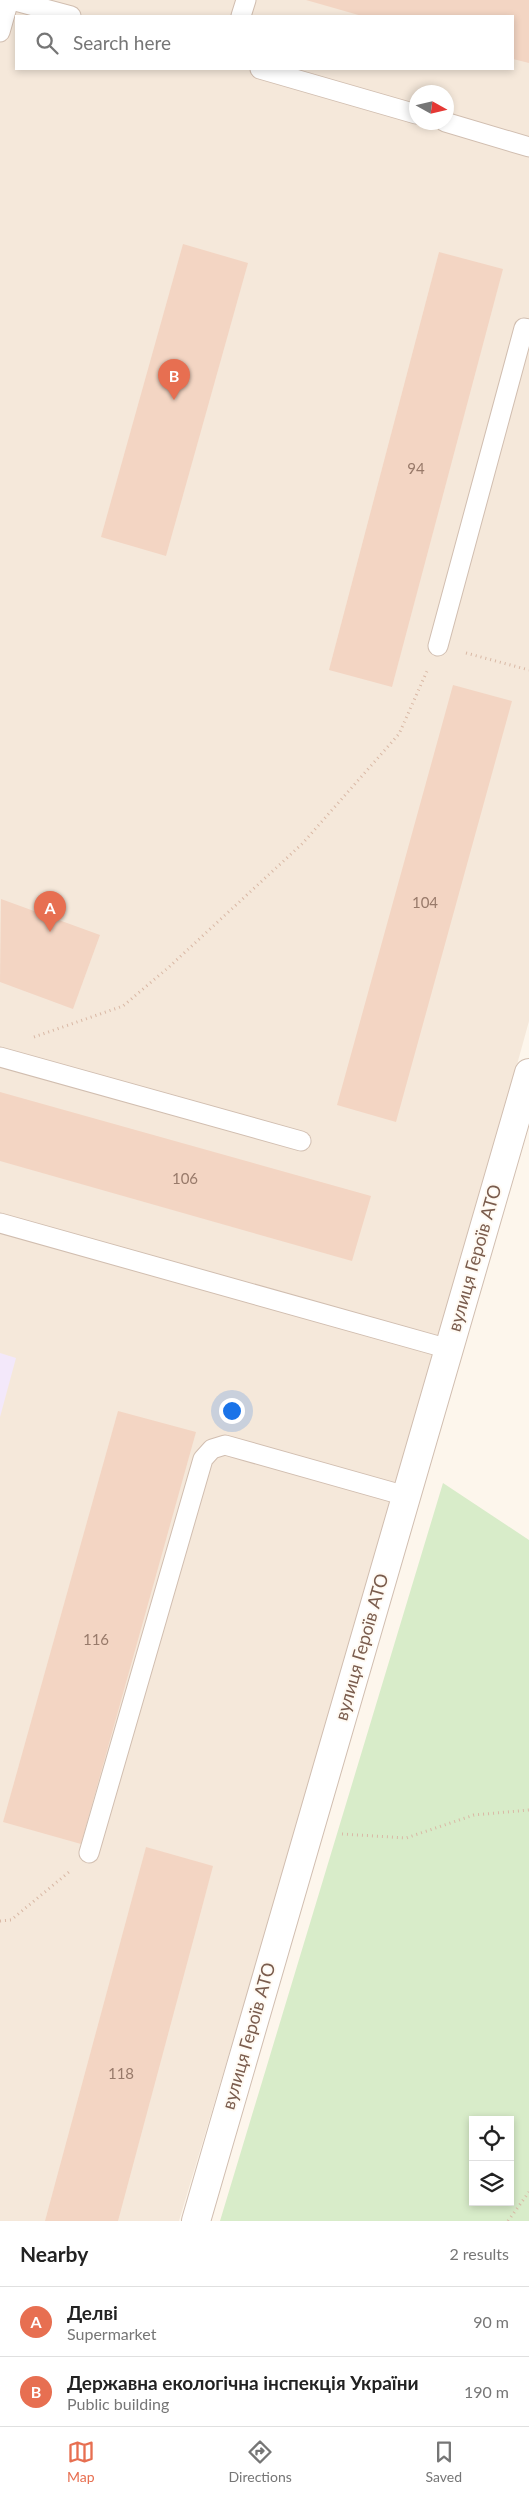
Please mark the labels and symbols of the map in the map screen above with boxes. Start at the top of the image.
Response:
north arrow [409,85,454,130]
pin: B [158,359,190,400]
house number: 94 [407,459,425,477]
pin: A [34,891,66,932]
house number: 104 [412,893,438,911]
house number: 106 [172,1169,198,1187]
street label: вулиця Героїв АТО [443,1182,506,1334]
your location [219,1398,245,1424]
street label: вулиця Героїв АТО [330,1571,393,1723]
house number: 116 [83,1630,109,1648]
street label: вулиця Героїв АТО [217,1960,280,2112]
house number: 118 [108,2064,134,2082]

